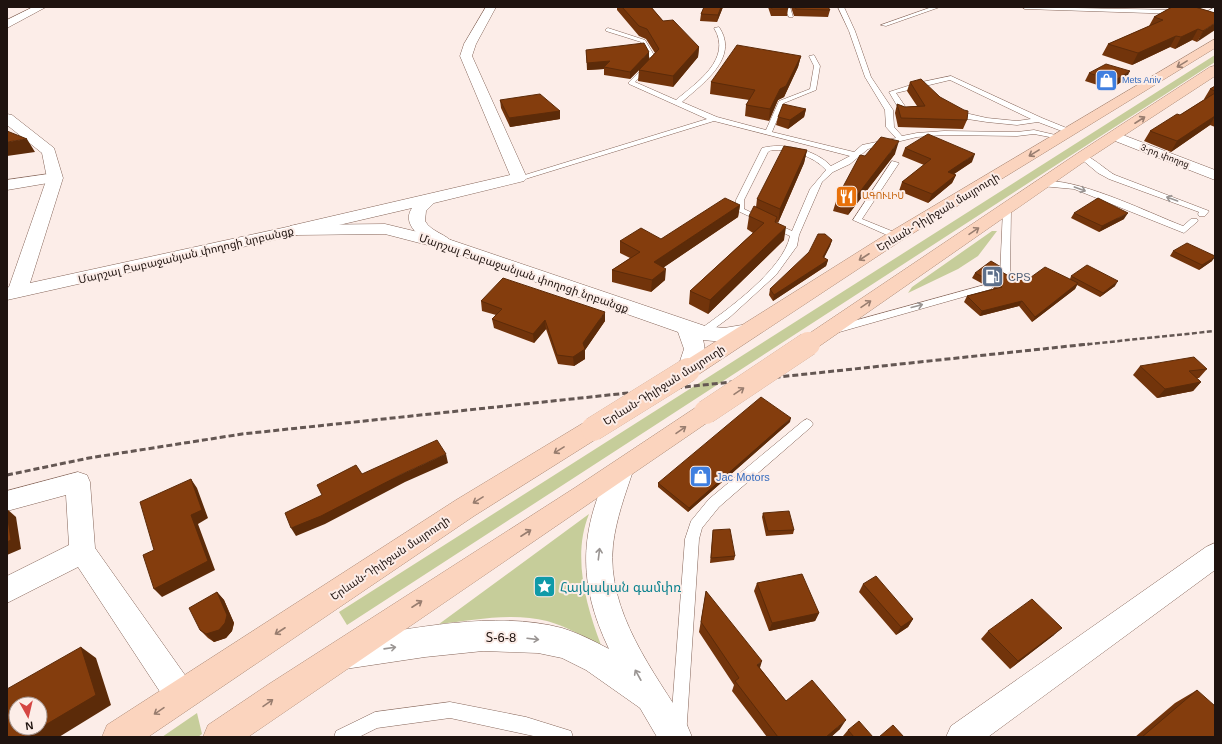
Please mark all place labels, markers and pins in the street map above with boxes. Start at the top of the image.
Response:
shop icon: Mets Aniv [1093,67,1119,93]
place label: Mets Aniv [1122,75,1162,85]
restaurant icon: ԱԳՈՒԼԻՍ [833,183,859,209]
place label: ԱԳՈՒԼԻՍ [862,191,904,201]
fuel station icon: CPS [979,264,1005,290]
place label: CPS [1008,271,1031,283]
shop icon: Jac Motors [687,464,713,490]
place label: Jac Motors [716,471,770,483]
place icon: Հայկական գամփռ [531,574,557,600]
place label: Հայկական գամփռ [560,580,681,595]

